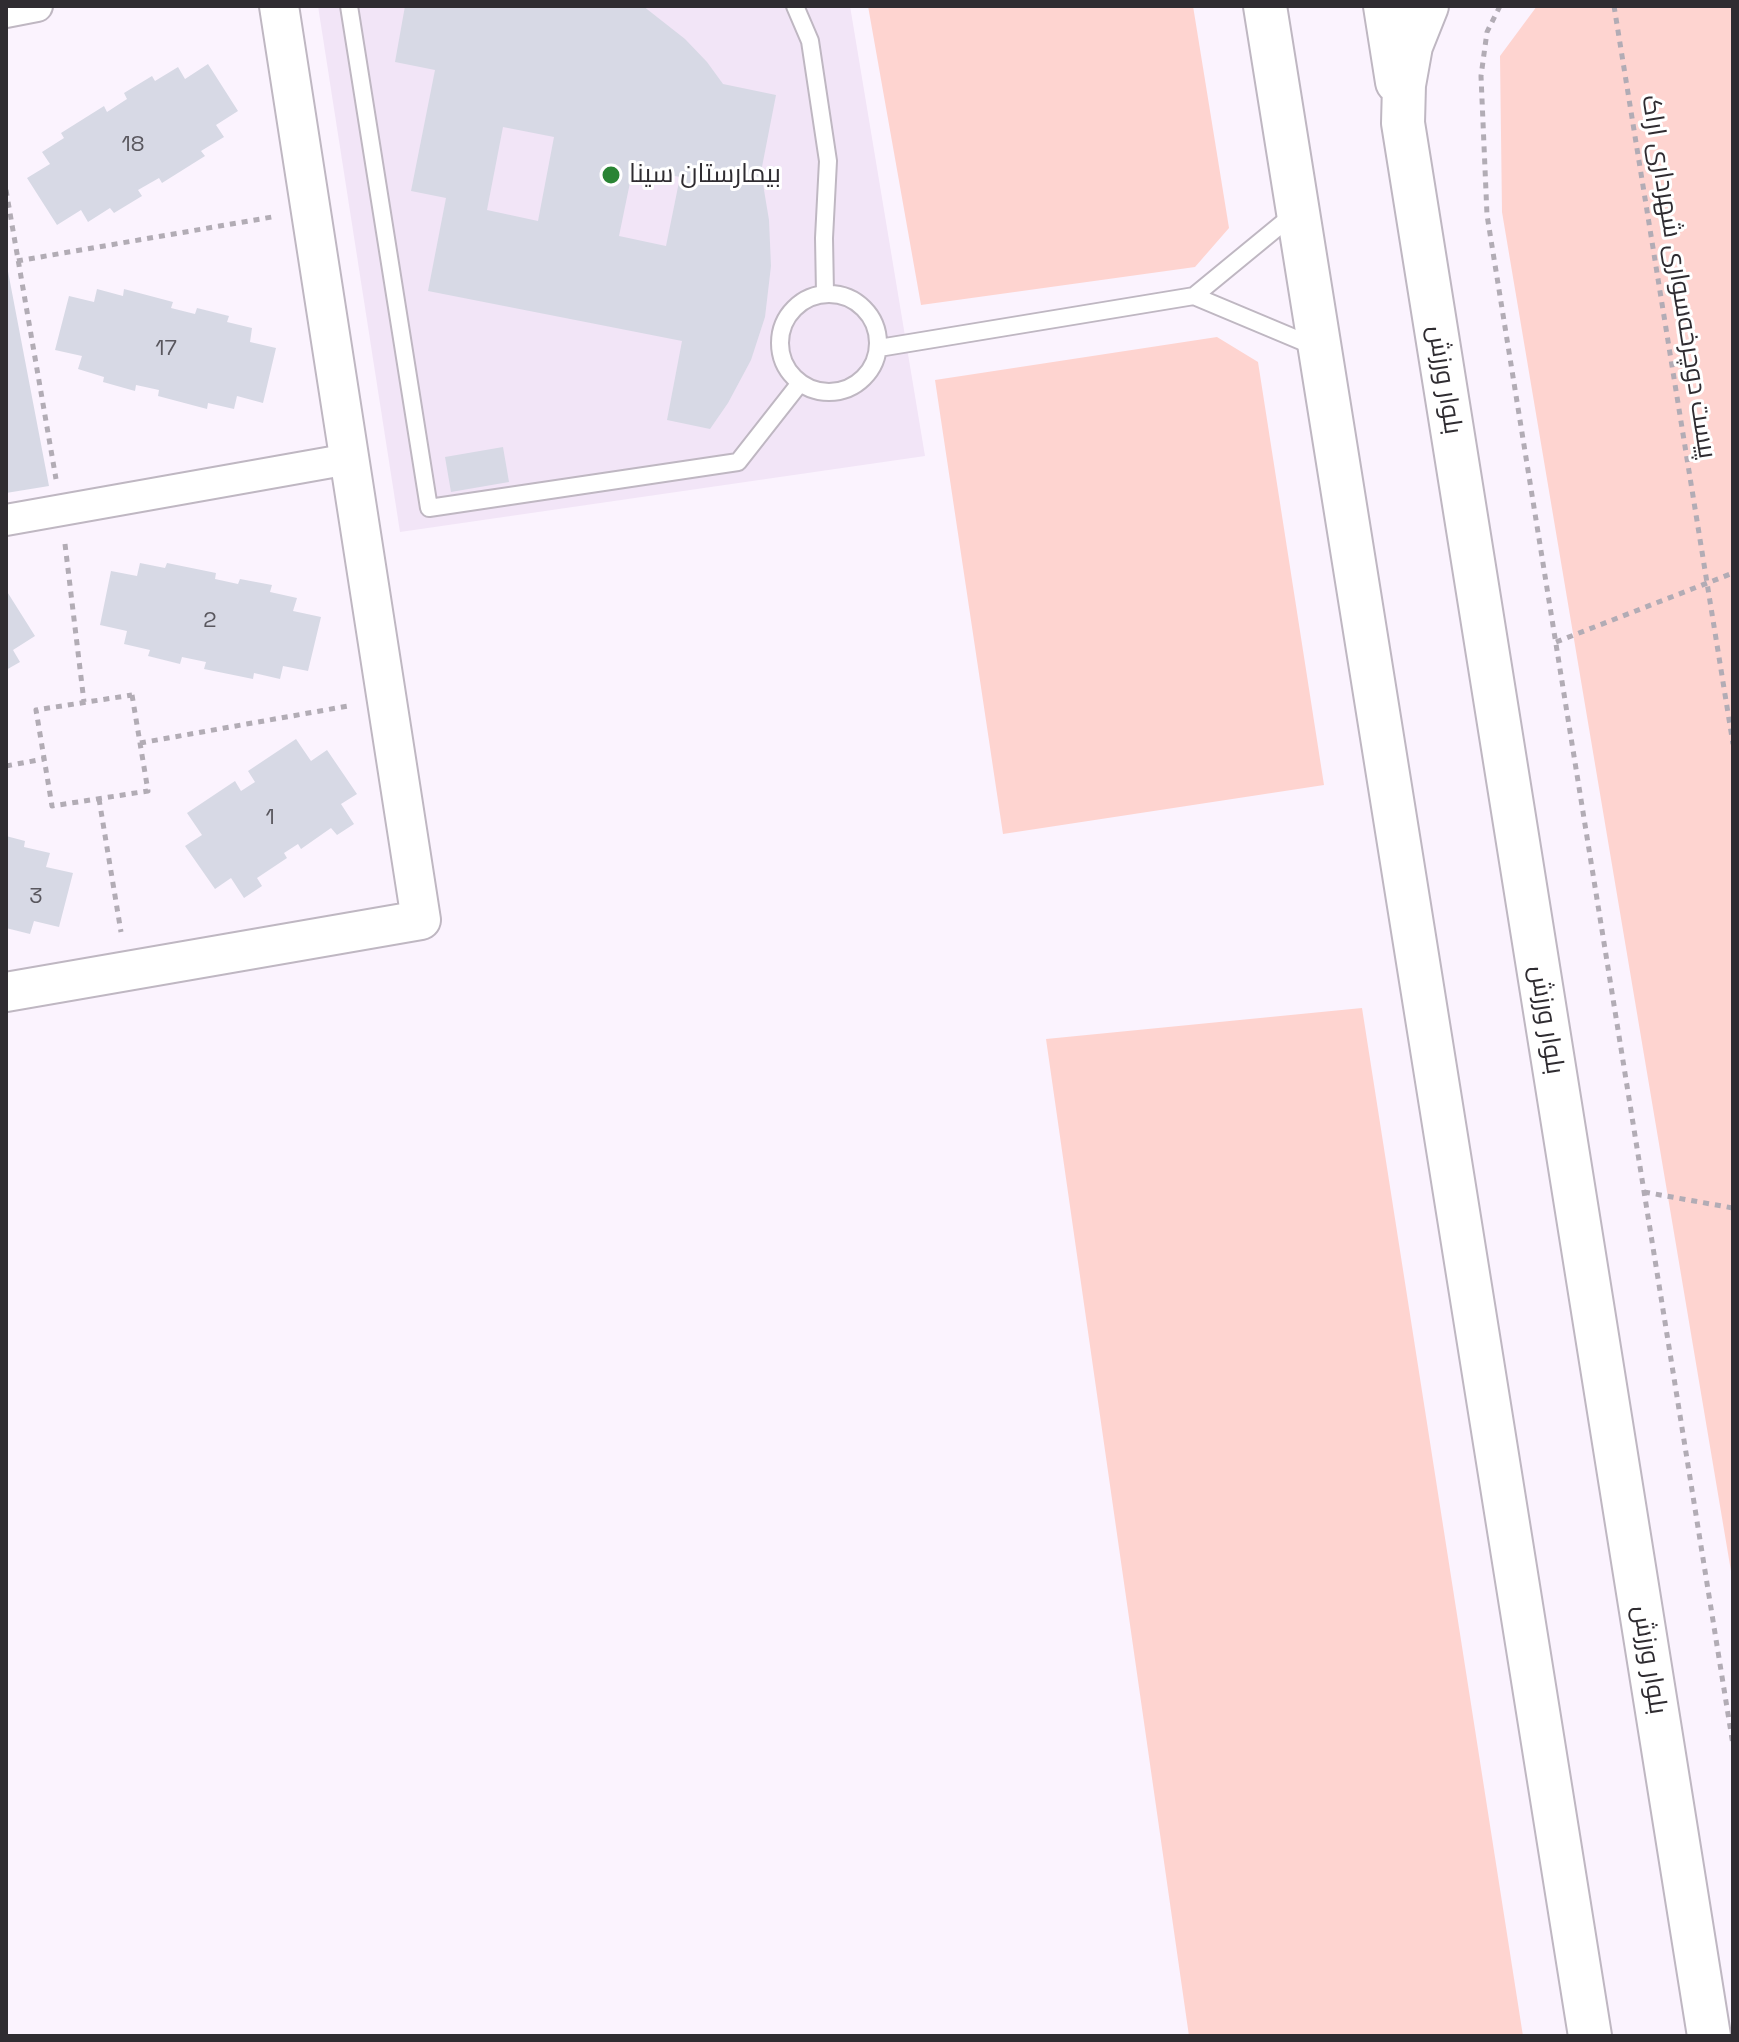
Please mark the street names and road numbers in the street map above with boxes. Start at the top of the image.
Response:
street label: پیست دوچرخه‌سواری شهرداری اراک [1634,93,1722,461]
street label: بلوار ورزش [1420,323,1468,437]
street label: بلوار ورزش [1522,963,1570,1077]
street label: بلوار ورزش [1625,1603,1673,1717]

